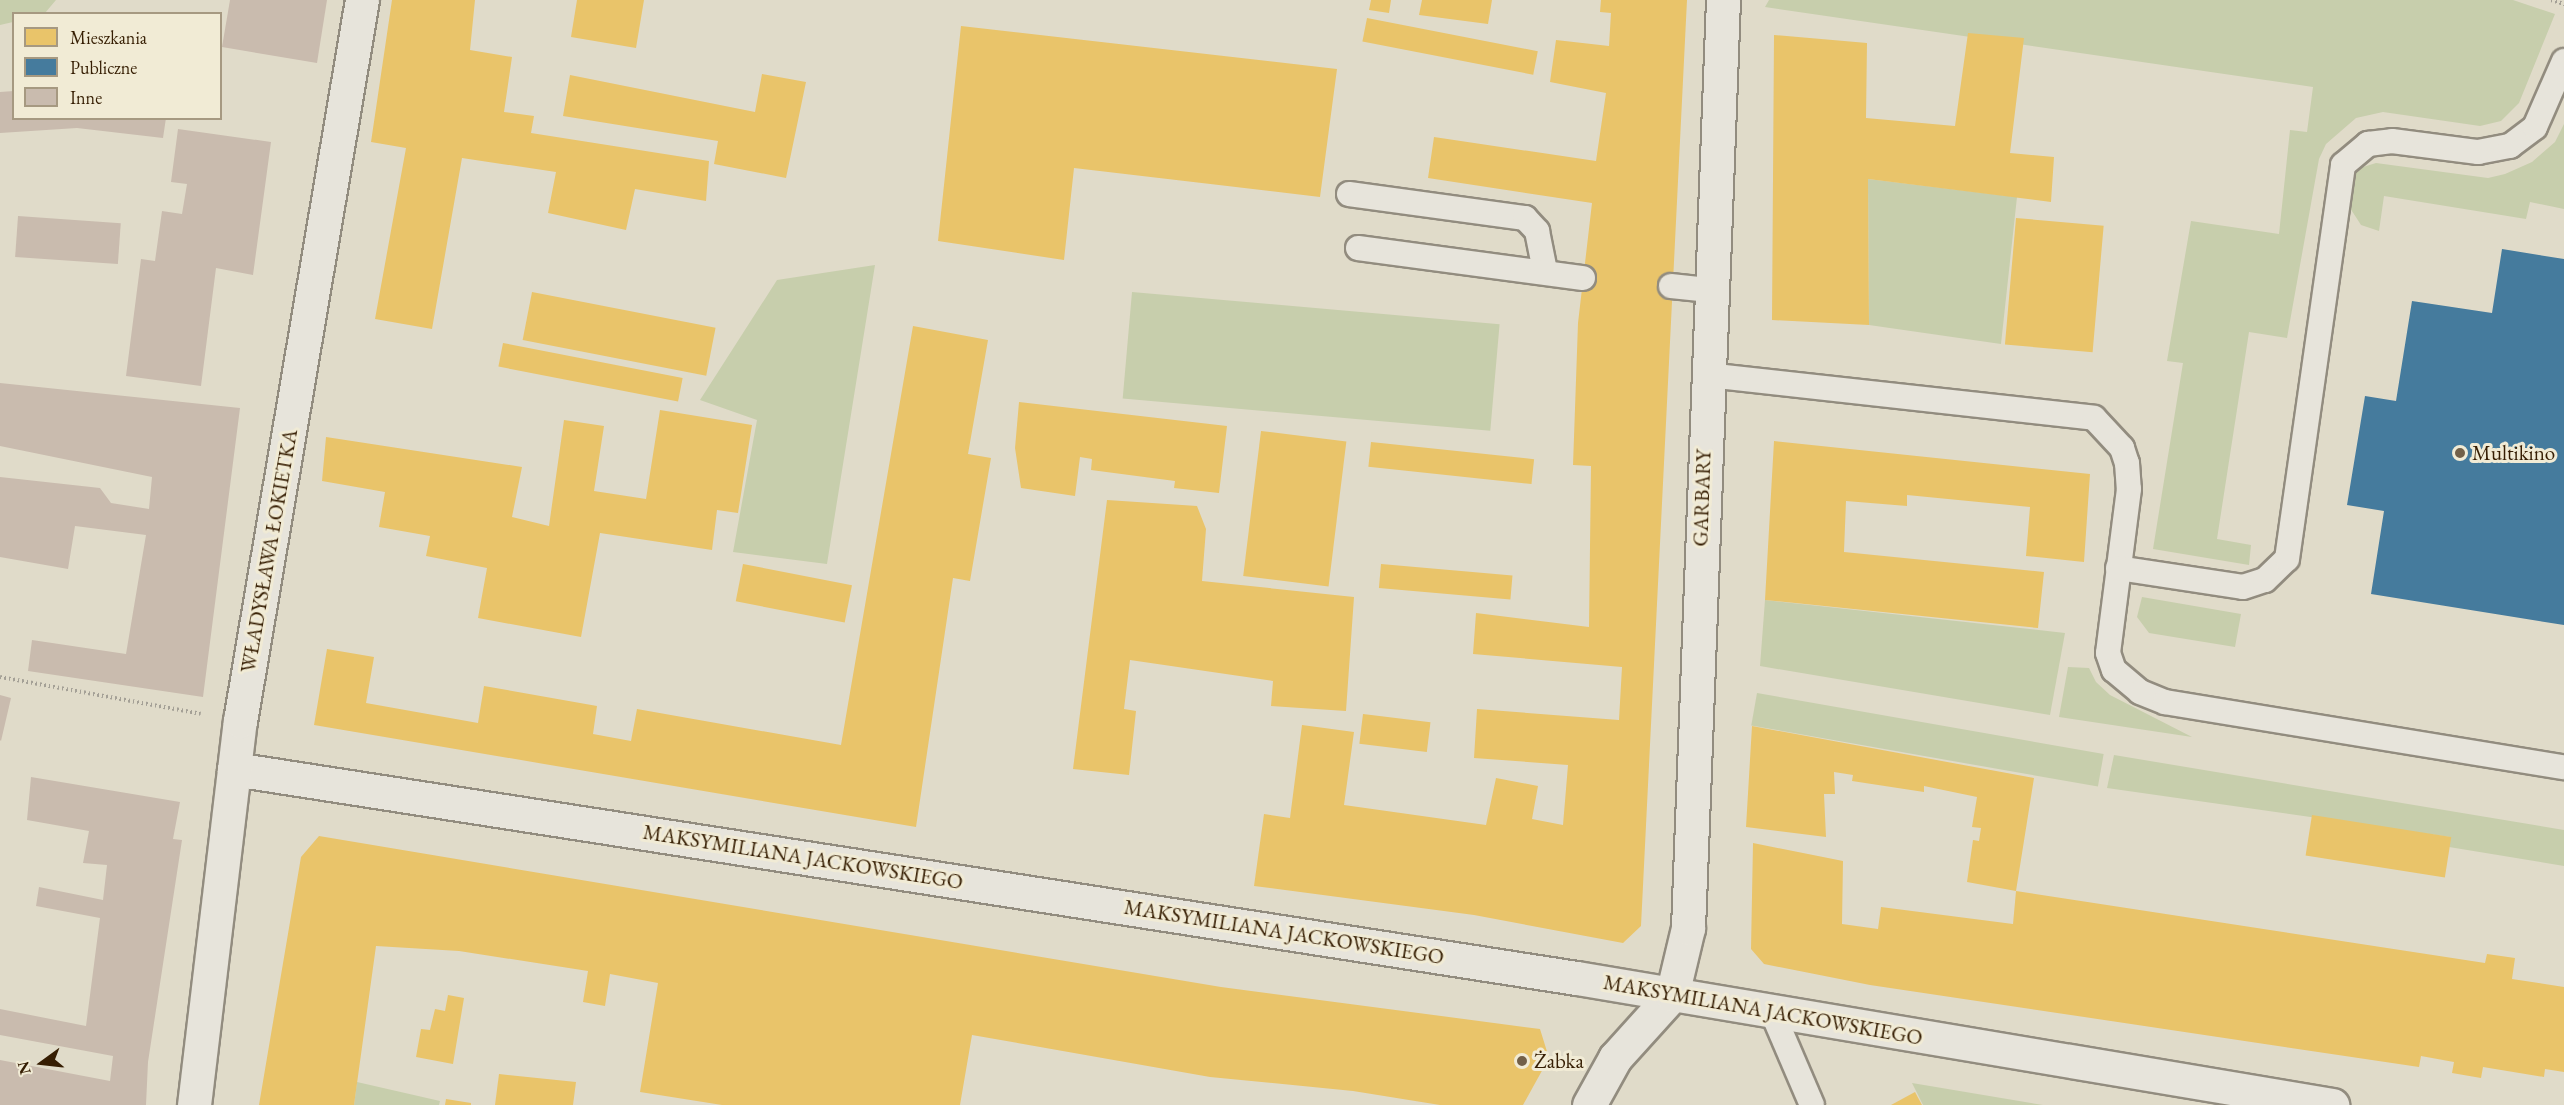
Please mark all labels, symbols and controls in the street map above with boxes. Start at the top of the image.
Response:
legend [12,12,222,120]
text: Mieszkania [70,26,147,49]
text: Publiczne [70,56,137,79]
text: Inne [70,86,102,109]
street label: WŁADYSŁAWA ŁOKIETKA [235,427,303,675]
place label: Multikino [2472,440,2555,466]
marker: Multikino [2453,446,2467,460]
street label: GARBARY [1688,449,1716,547]
street label: MAKSYMILIANA JACKOWSKIEGO [641,819,965,895]
street label: MAKSYMILIANA JACKOWSKIEGO [1122,894,1446,970]
street label: MAKSYMILIANA JACKOWSKIEGO [1601,969,1925,1051]
north arrow [12,1033,72,1093]
place label: Żabka [1534,1048,1584,1074]
marker: Żabka [1515,1054,1529,1068]
text: N [12,1059,36,1077]

